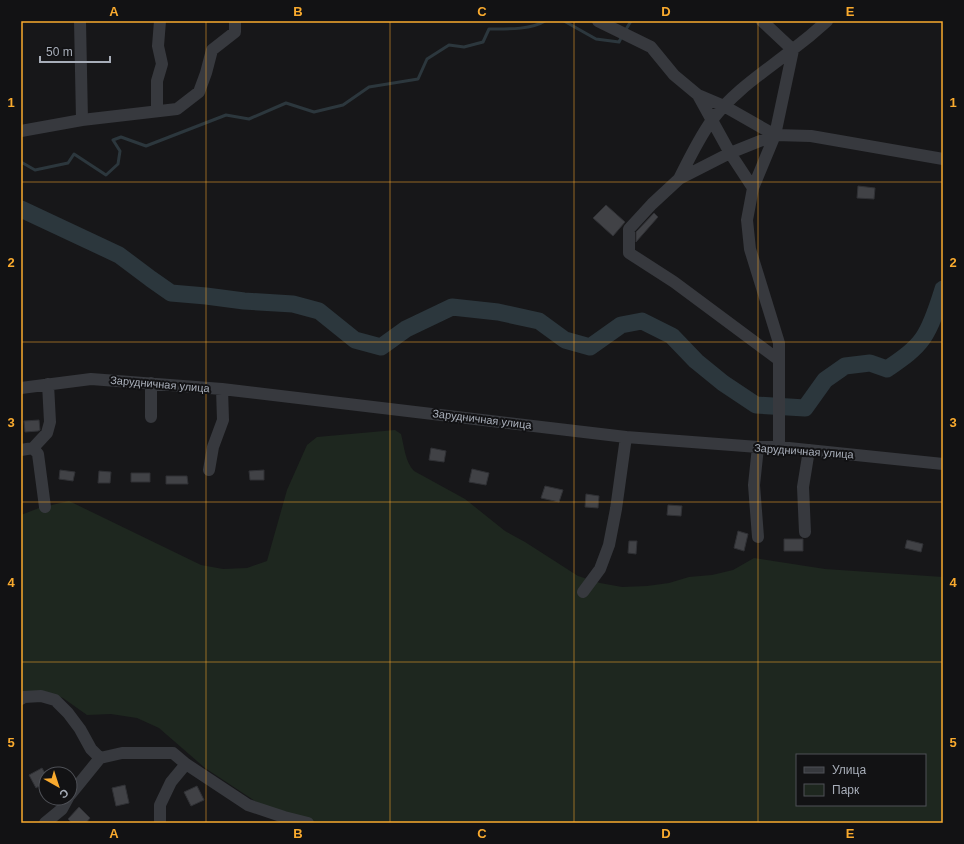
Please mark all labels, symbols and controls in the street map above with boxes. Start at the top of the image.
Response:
text: A [109,4,119,19]
text: B [293,4,303,19]
text: C [477,4,487,19]
text: D [661,4,671,19]
text: E [846,4,855,19]
scale bar [40,38,110,64]
text: 50 m [46,45,73,59]
text: 1 [7,95,15,110]
text: 1 [949,95,957,110]
text: 2 [7,255,15,270]
text: 2 [949,255,957,270]
street label: Зарудничная улица [110,374,211,394]
street label: Зарудничная улица [432,407,533,431]
text: 3 [7,415,15,430]
text: 3 [949,415,957,430]
street label: Зарудничная улица [754,442,855,461]
text: 4 [7,575,15,590]
text: 4 [949,575,957,590]
text: 5 [7,735,15,750]
text: 5 [949,735,957,750]
legend [796,754,926,806]
text: Улица [832,763,866,777]
north arrow [38,766,78,806]
text: Парк [832,783,860,797]
text: С [57,787,71,801]
text: A [109,826,119,841]
text: B [293,826,303,841]
text: C [477,826,487,841]
text: D [661,826,671,841]
text: E [846,826,855,841]

